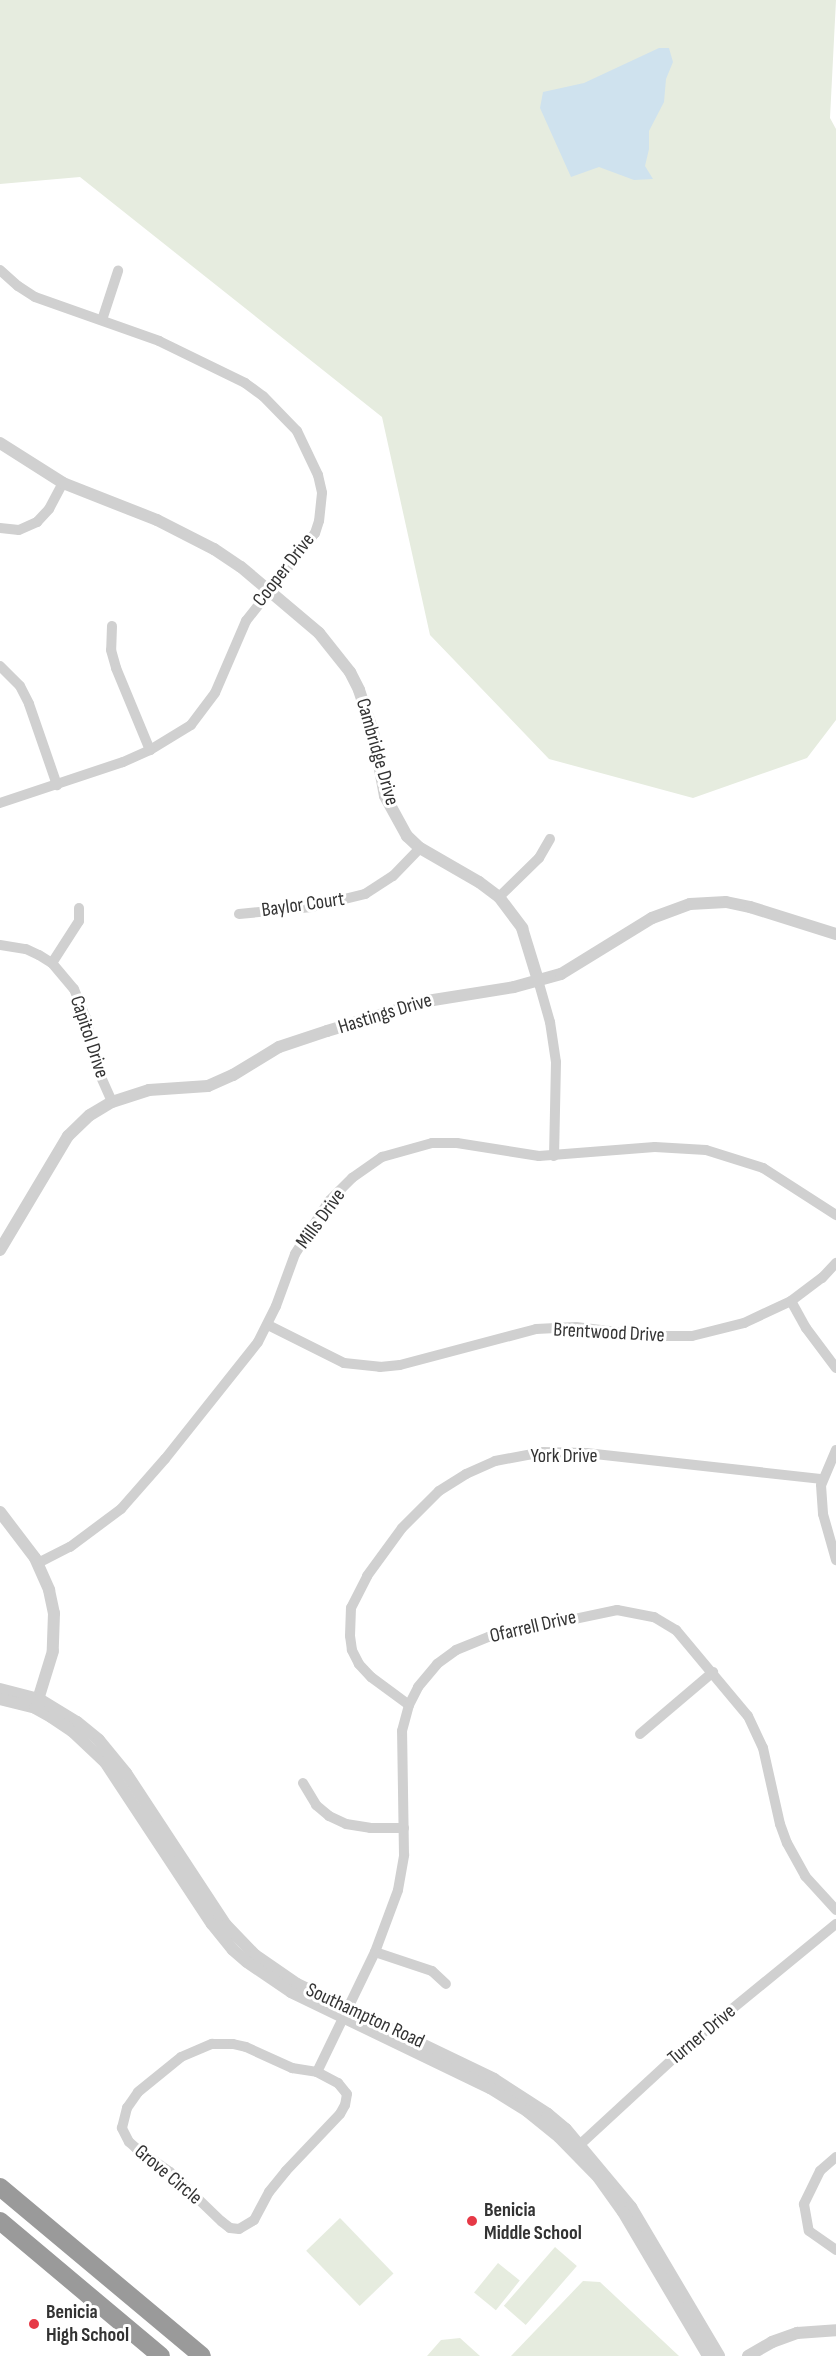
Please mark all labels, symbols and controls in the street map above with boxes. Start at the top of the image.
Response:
street label: Cooper Drive [248,529,320,611]
street label: Cambridge Drive [350,696,404,808]
street label: Baylor Court [260,887,346,923]
street label: Hastings Drive [335,988,435,1040]
street label: Capitol Drive [64,993,114,1081]
street label: Mills Drive [291,1184,351,1254]
street label: Brentwood Drive [553,1318,665,1348]
street label: York Drive [530,1444,598,1468]
street label: Ofarrell Drive [487,1605,579,1649]
street label: Southampton Road [302,1978,428,2054]
street label: Turner Drive [663,2000,741,2070]
street label: Grove Circle [129,2140,207,2210]
place label: Benicia Middle School [484,2198,582,2245]
marker: Benicia Middle School [465,2214,479,2228]
place label: Benicia High School [46,2300,129,2347]
marker: Benicia High School [27,2317,41,2331]

